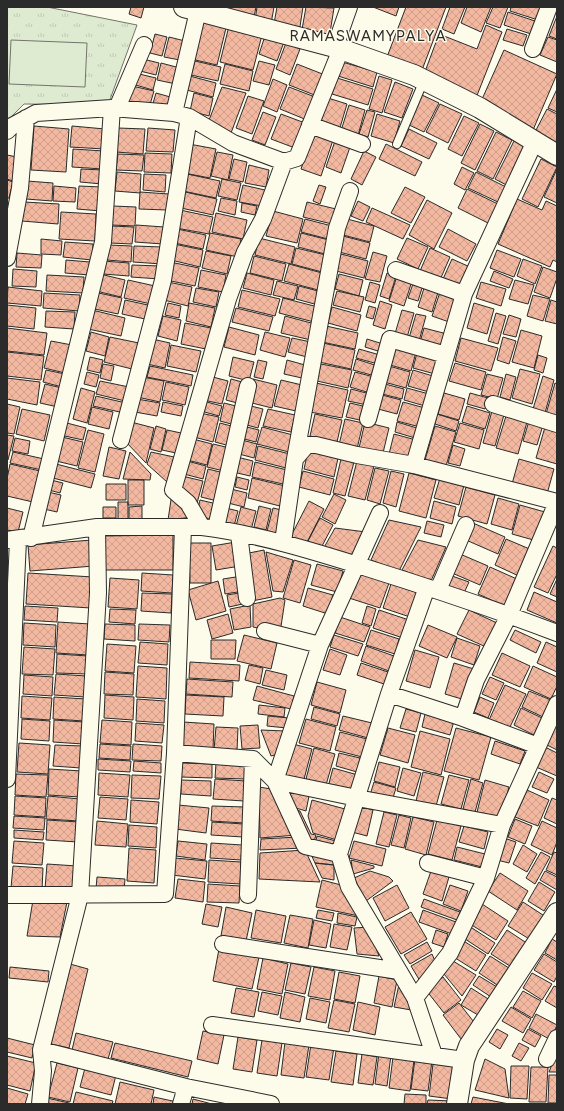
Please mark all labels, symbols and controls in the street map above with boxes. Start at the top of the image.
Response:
district label: RAMASWAMYPALYA [289,27,447,45]

